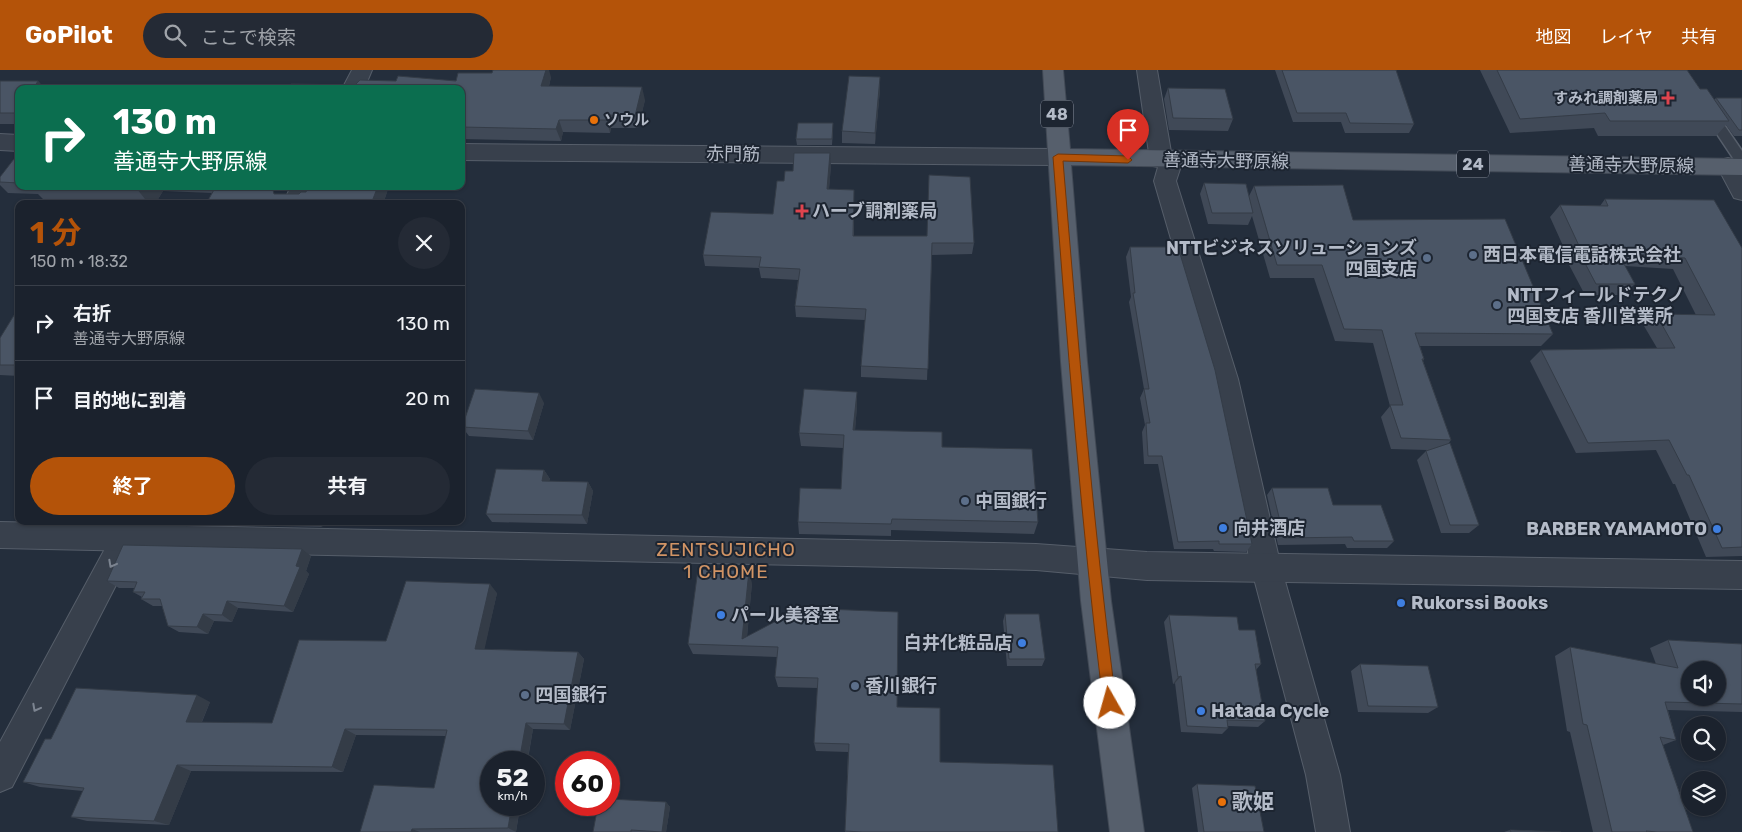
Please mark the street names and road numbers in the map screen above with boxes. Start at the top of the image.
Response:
road number: 48 [1041,101,1073,128]
street label: 赤門筋 [706,143,760,165]
street label: 善通寺大野原線 [1163,149,1289,173]
road number: 24 [1457,150,1489,178]
street label: 善通寺大野原線 [1568,153,1694,177]

